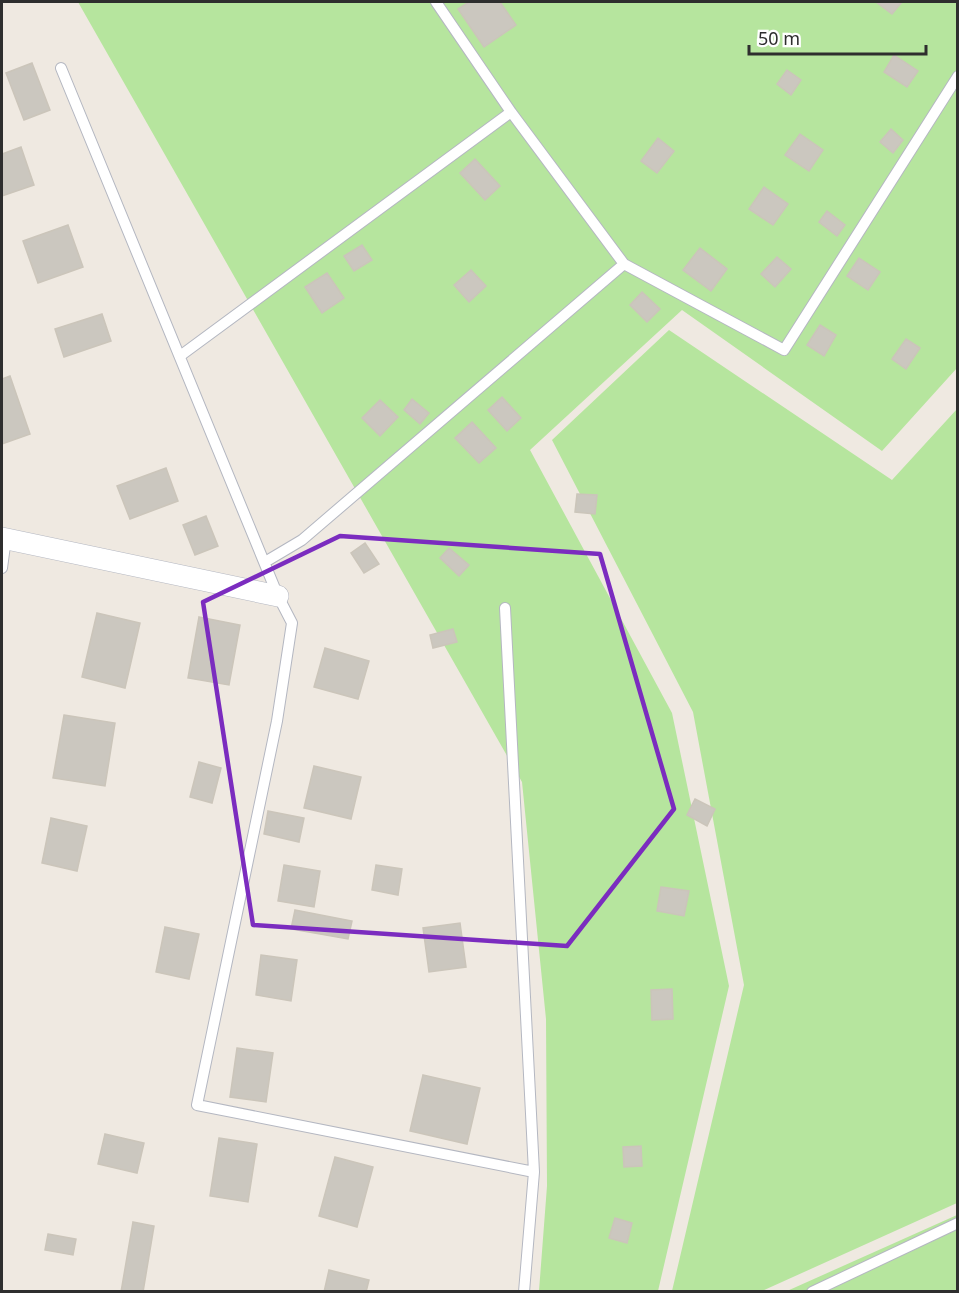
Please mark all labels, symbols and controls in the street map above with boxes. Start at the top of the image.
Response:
scale bar [749,18,926,56]
text: 50 m [758,26,800,50]

